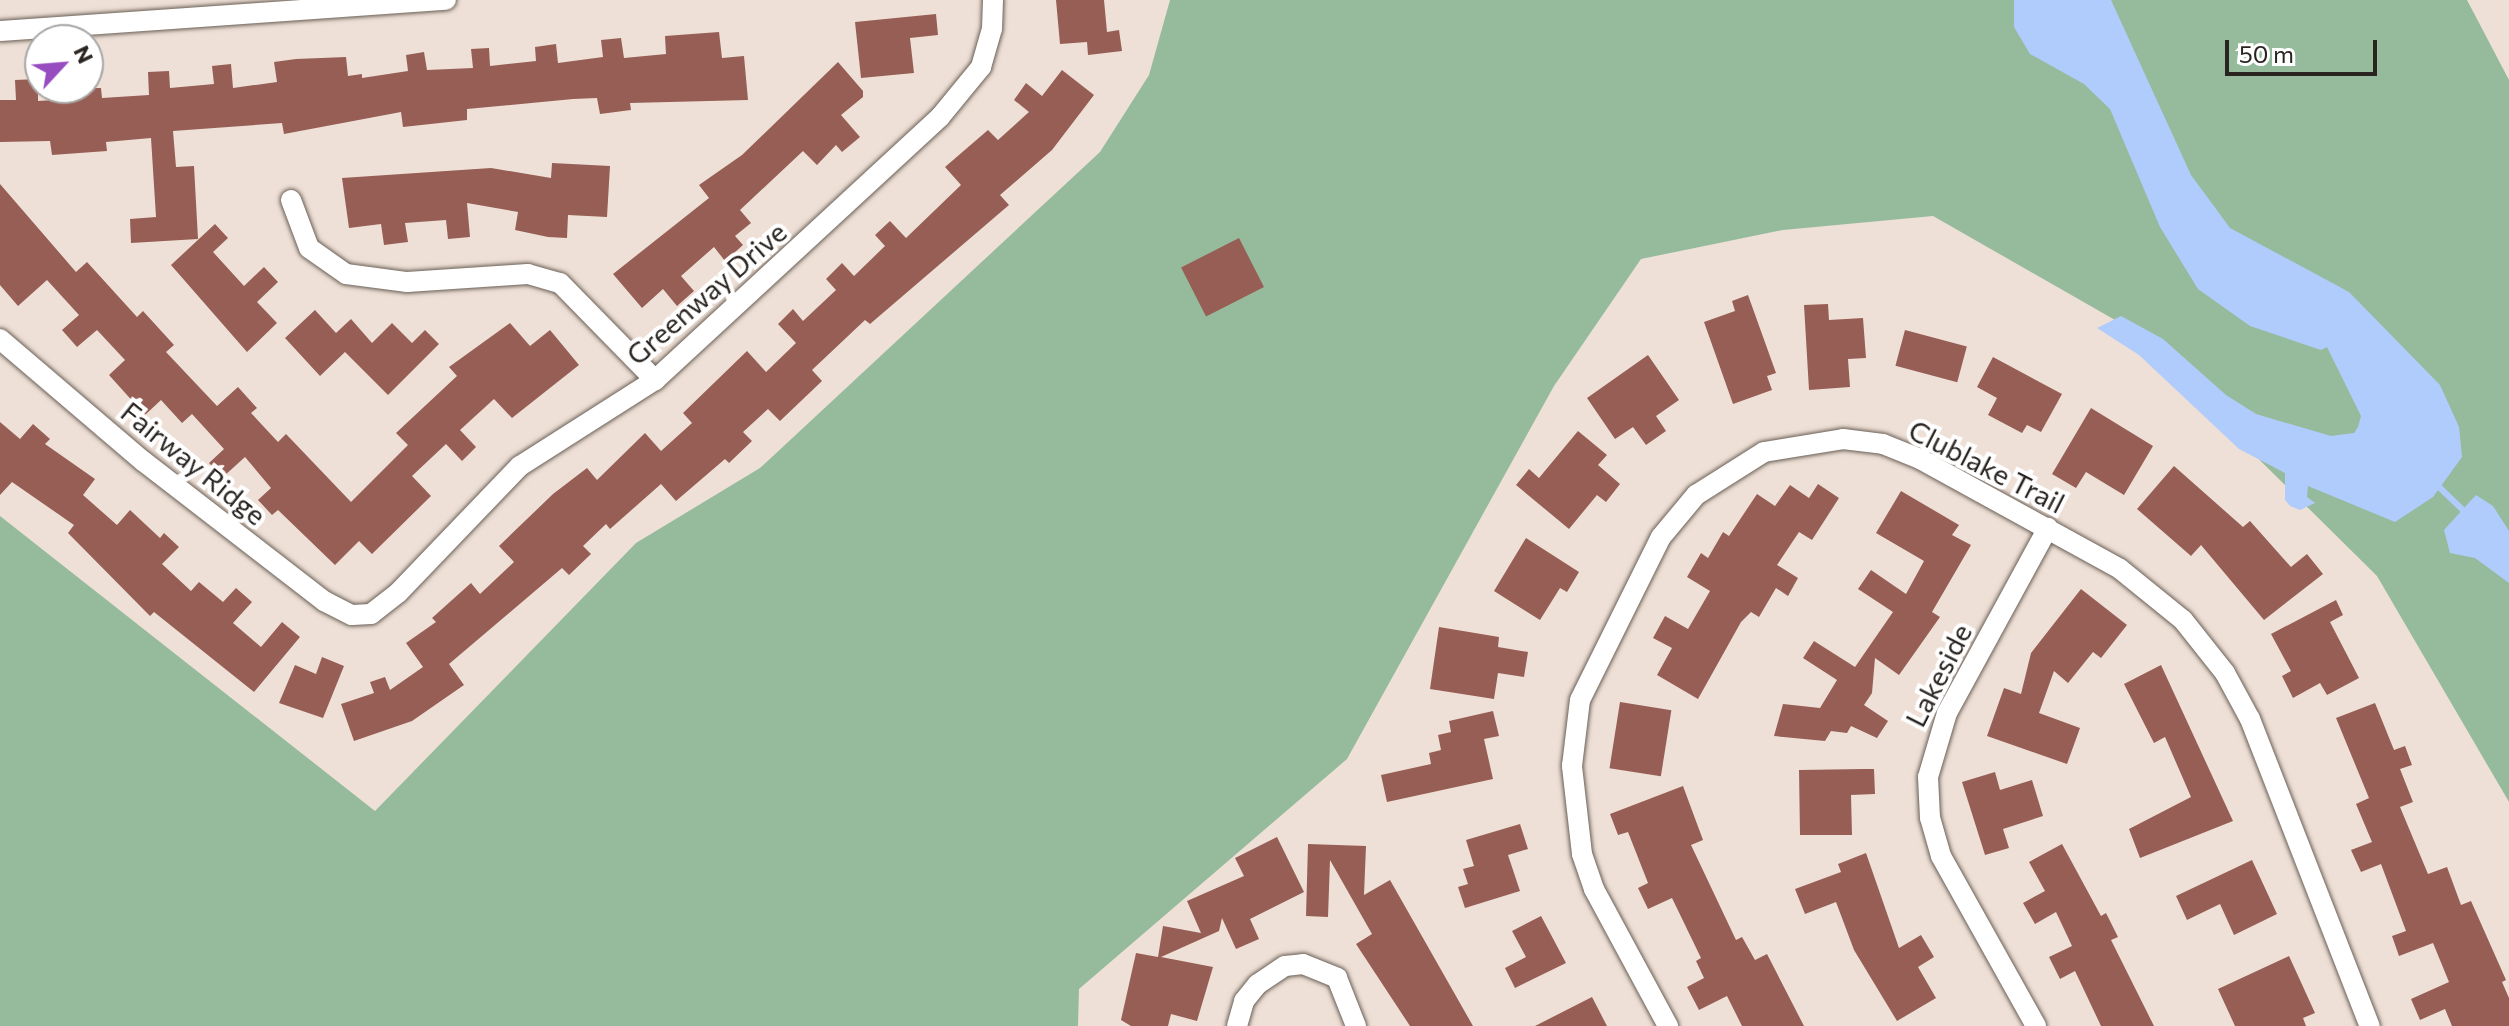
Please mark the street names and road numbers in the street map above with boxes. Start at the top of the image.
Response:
street label: Greenway Drive [619,215,793,371]
street label: Fairway Ridge [115,394,273,532]
street label: Clublake Trail [1903,412,2071,520]
street label: Lakeside [1898,618,1978,732]

